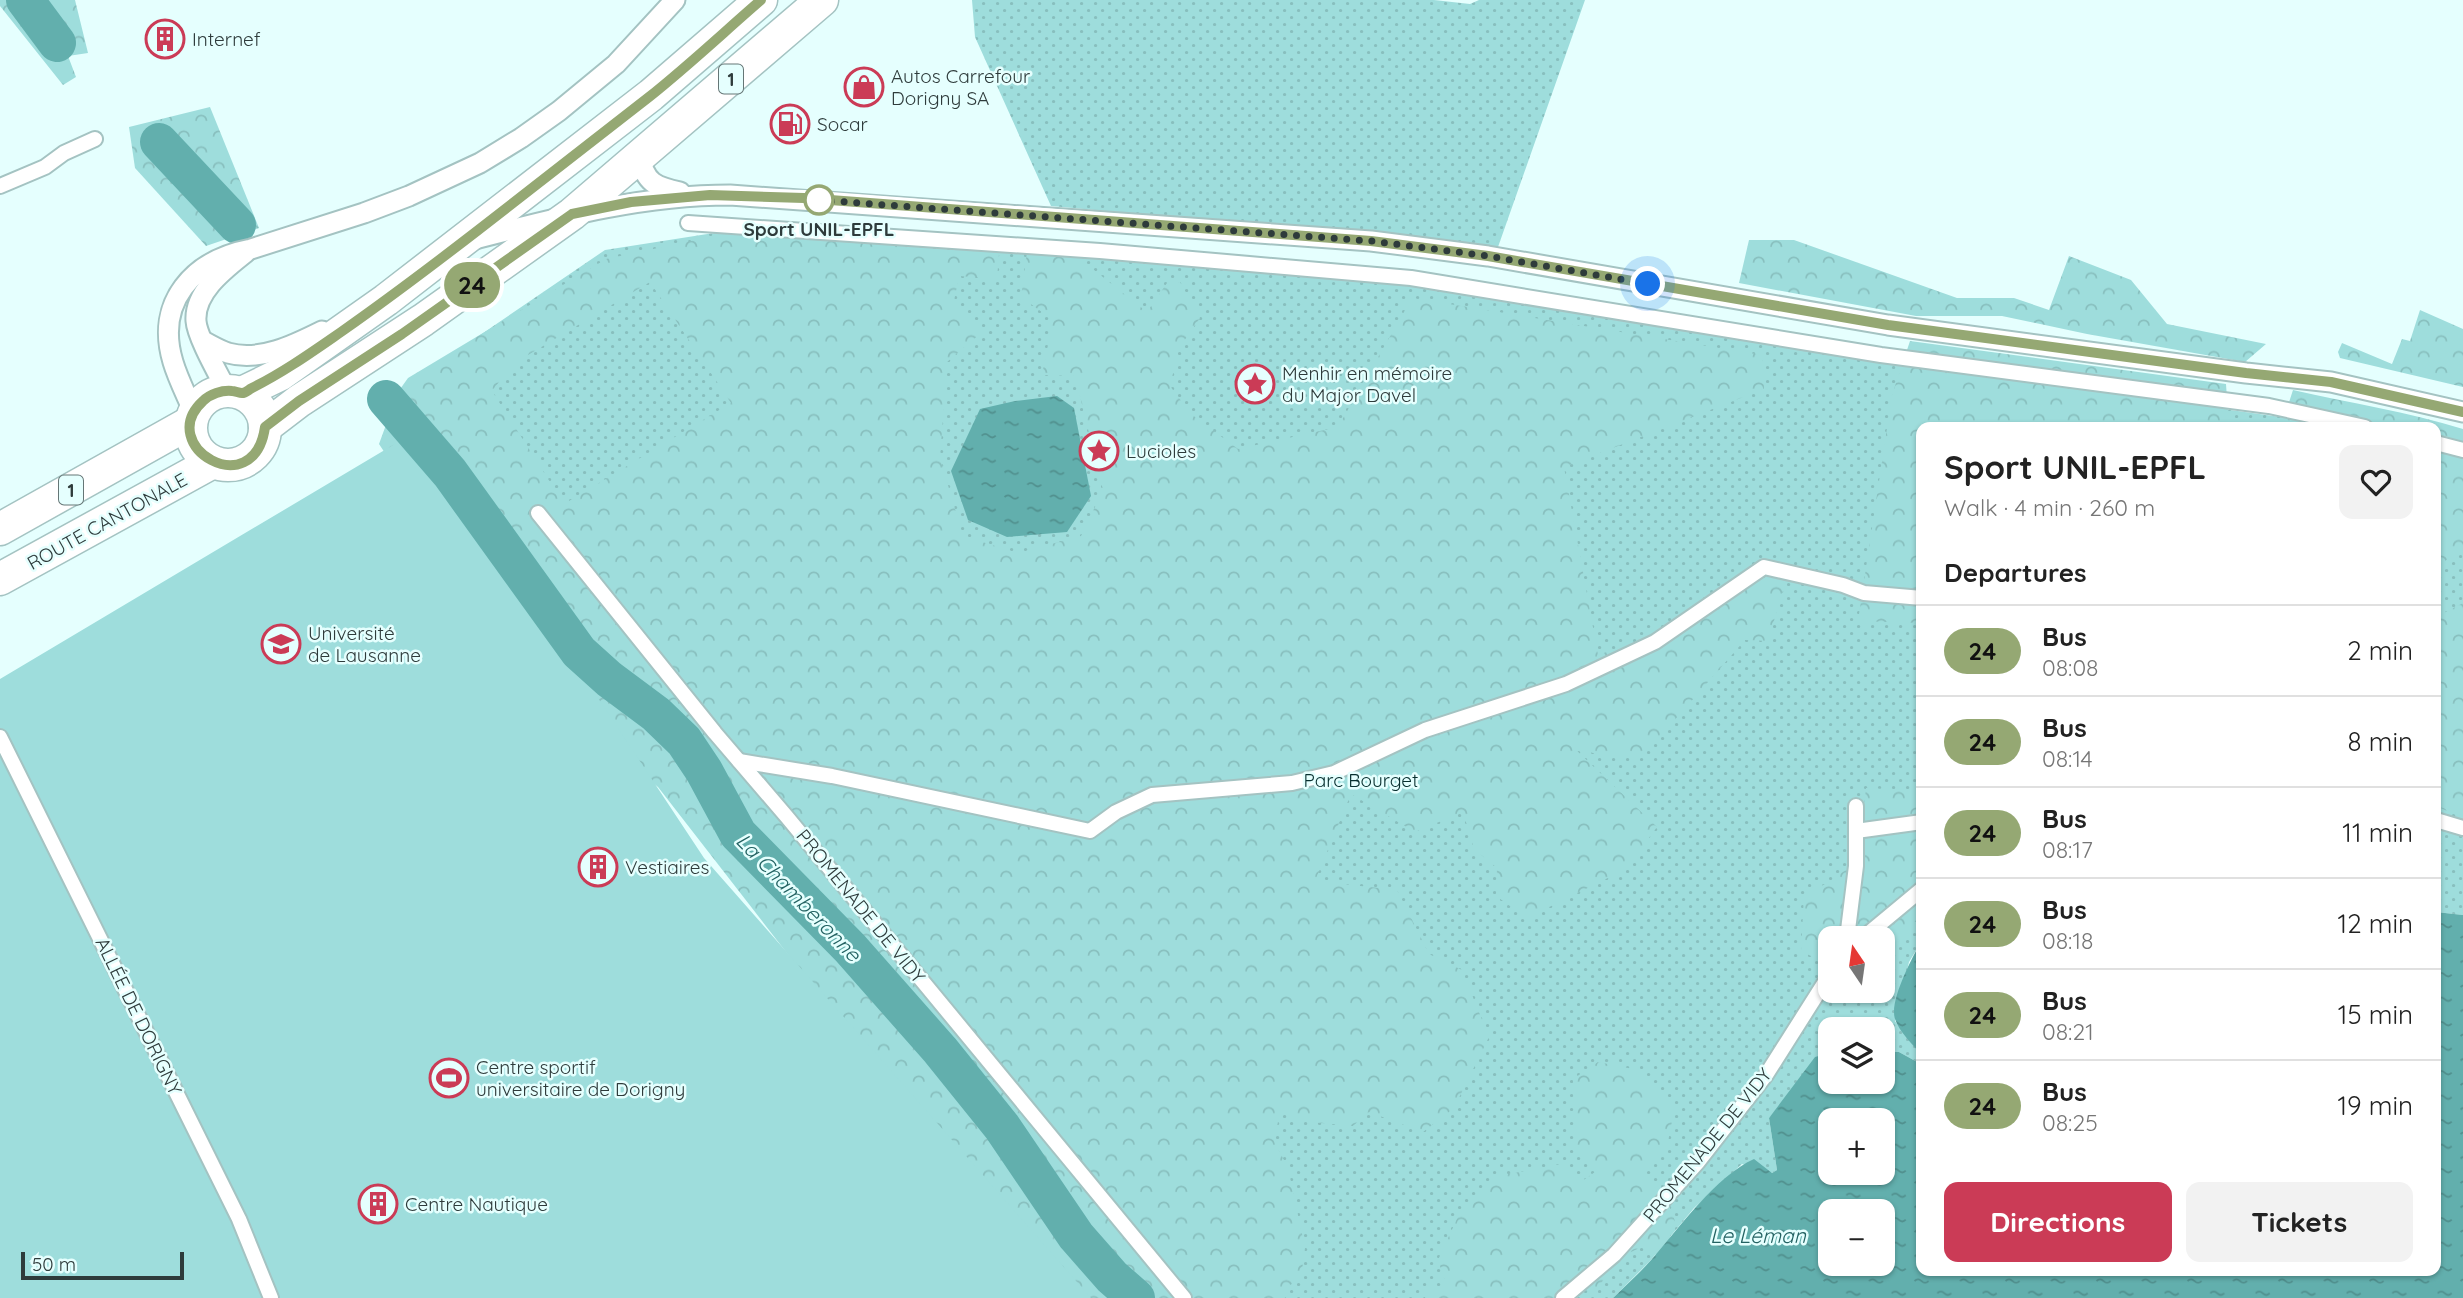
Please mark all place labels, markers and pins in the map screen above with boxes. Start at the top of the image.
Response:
building icon: Internef [144,18,186,60]
place label: Internef [192,27,261,51]
place label: Autos Carrefour Dorigny SA [891,64,1031,110]
shop icon: Autos Carrefour Dorigny SA [843,66,885,108]
fuel station icon: Socar [769,103,811,145]
place label: Socar [817,112,869,136]
marker: Sport UNIL-EPFL [804,185,834,215]
place label: Sport UNIL-EPFL [744,217,894,241]
place label: Menhir en mémoire du Major Davel [1282,361,1452,407]
place icon: Menhir en mémoire du Major Davel [1234,363,1276,405]
place icon: Lucioles [1078,430,1120,472]
place label: Lucioles [1126,439,1196,463]
place label: Université de Lausanne [308,621,421,667]
school or university icon: Université de Lausanne [260,623,302,665]
building icon: Vestiaires [577,846,619,888]
place label: Vestiaires [625,855,710,879]
place label: Centre sportif universitaire de Dorigny [476,1055,685,1101]
sports icon: Centre sportif universitaire de Dorigny [428,1057,470,1099]
building icon: Centre Nautique [357,1183,399,1225]
place label: Centre Nautique [405,1192,548,1216]

